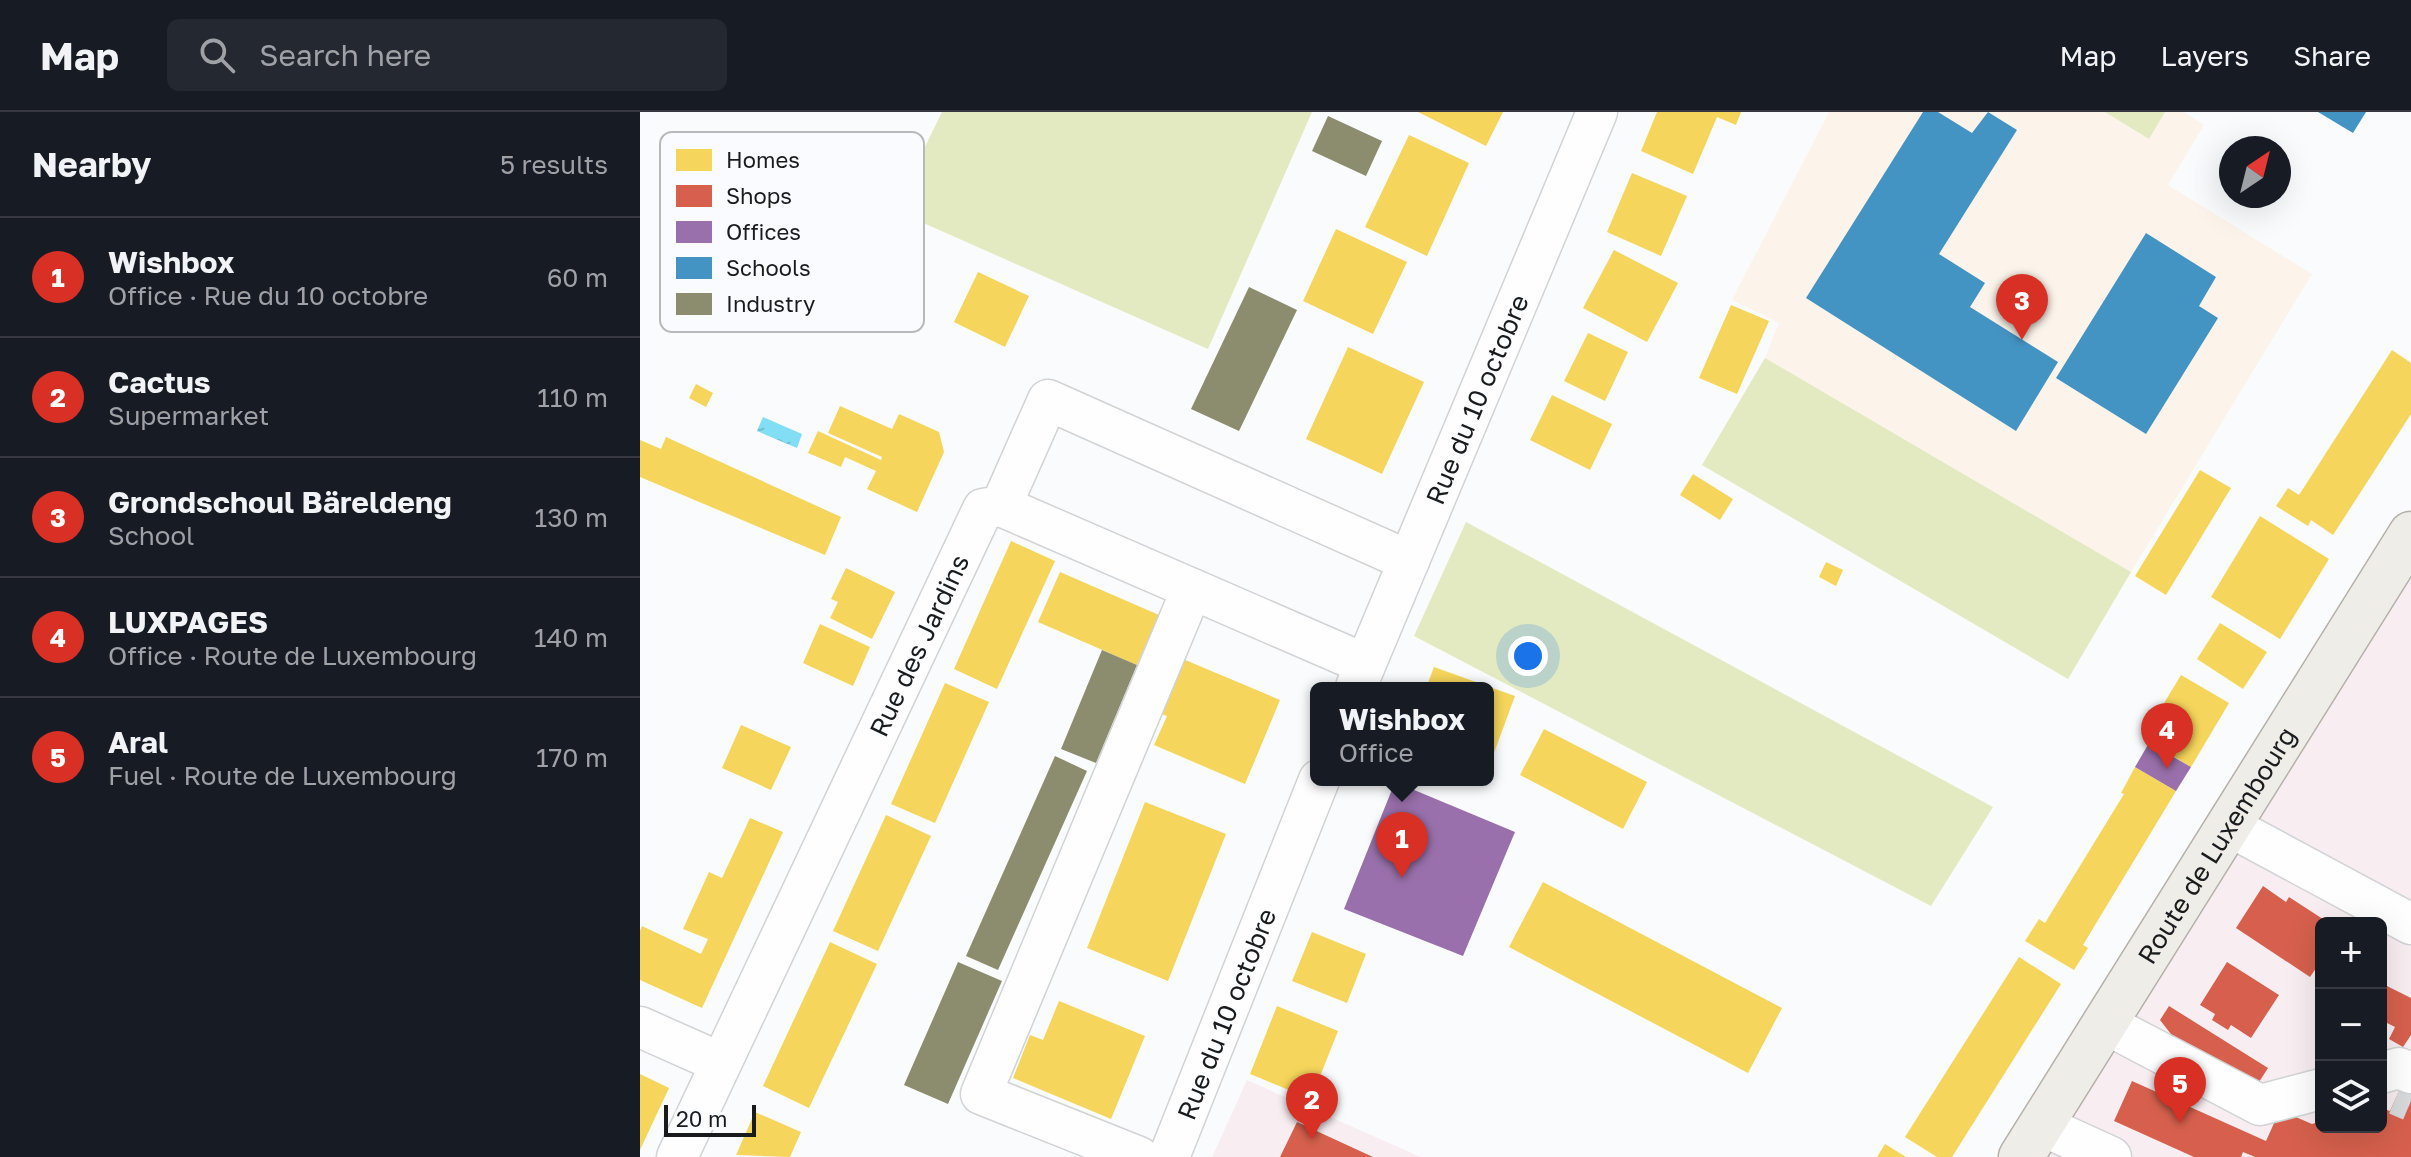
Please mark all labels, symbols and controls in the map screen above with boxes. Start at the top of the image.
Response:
search box [167,19,727,91]
text: Map [40,33,119,78]
icon: search [195,33,239,77]
text: Search here [259,37,431,73]
text: Map [2059,39,2117,72]
text: Layers [2161,39,2249,72]
text: Share [2293,39,2371,72]
legend [660,132,924,332]
north arrow [2219,136,2291,208]
text: Nearby [32,144,152,184]
text: Homes [726,146,800,173]
text: 5 results [500,149,608,180]
text: Shops [726,182,792,209]
text: Offices [726,218,801,245]
text: Wishbox [108,244,234,280]
text: Schools [726,254,811,281]
text: 1 [51,262,65,293]
text: 60 m [547,262,608,293]
pin: 3 [1996,274,2048,340]
text: Office · Rue du 10 octobre [108,280,428,311]
text: Industry [726,290,815,317]
street label: Rue du 10 octobre [1419,290,1534,509]
text: Cactus [108,364,211,400]
text: 2 [50,382,66,413]
text: 110 m [537,382,608,413]
text: Supermarket [108,400,269,431]
text: Grondschoul Bäreldeng [108,484,452,520]
text: 3 [50,502,66,533]
text: 130 m [535,502,608,533]
text: School [108,520,194,551]
street label: Rue des Jardins [862,549,975,741]
text: LUXPAGES [108,604,268,640]
text: 4 [50,622,66,653]
text: 140 m [534,622,608,653]
your location [1508,636,1548,676]
text: Office · Route de Luxembourg [108,640,477,671]
popup [1310,682,1494,786]
text: Wishbox [1339,701,1465,737]
pin: 4 [2141,703,2193,769]
street label: Route de Luxembourg [2131,721,2302,969]
text: Aral [108,724,168,760]
text: Office [1339,737,1413,768]
text: 5 [50,742,66,773]
text: 170 m [536,742,608,773]
text: Fuel · Route de Luxembourg [108,760,457,791]
pin: 1 [1376,812,1428,878]
street label: Rue du 10 octobre [1170,904,1282,1124]
map controls [2315,917,2387,1133]
button: + [2315,917,2387,989]
button: − [2315,989,2387,1061]
pin: 5 [2154,1057,2206,1123]
button: layers [2315,1061,2387,1133]
pin: 2 [1286,1073,1338,1139]
scale bar [664,1101,756,1137]
text: 20 m [676,1105,727,1132]

